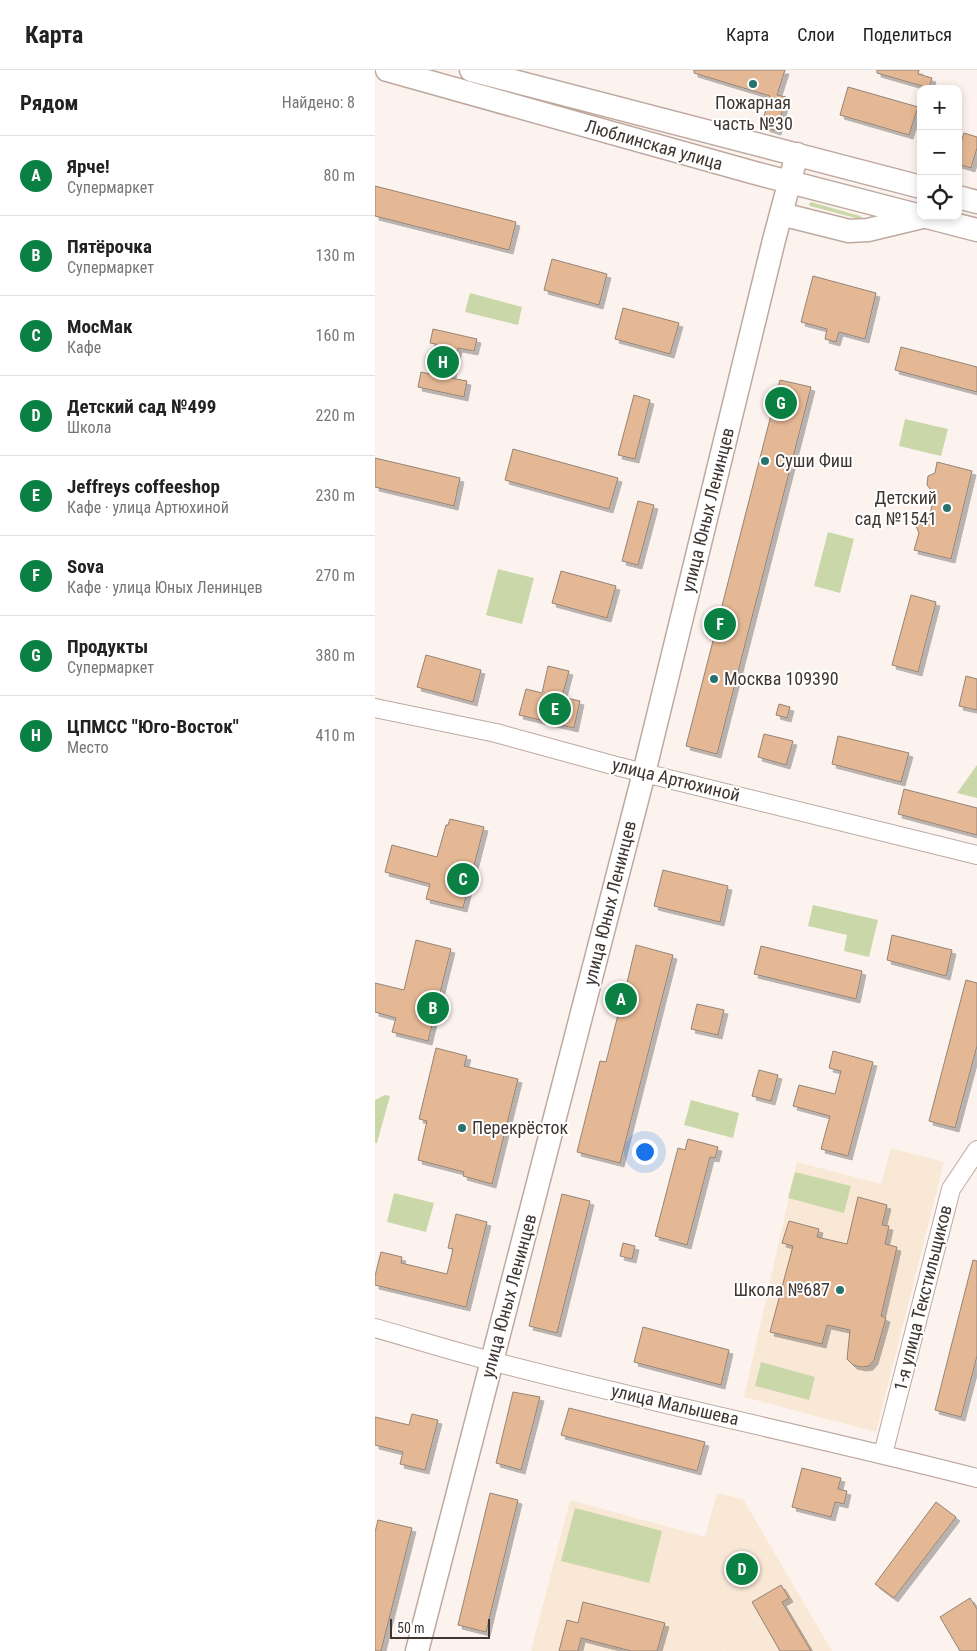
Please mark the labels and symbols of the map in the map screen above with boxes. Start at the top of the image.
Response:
marker: Пожарная часть №30 [747,78,759,90]
place label: Пожарная часть №30 [713,92,793,134]
street label: Люблинская улица [583,115,725,174]
pin: H [427,343,459,381]
pin: G [765,384,797,422]
street label: улица Юных Ленинцев [677,425,738,594]
place label: Суши Фиш [775,450,853,471]
marker: Суши Фиш [759,455,771,467]
place label: Детский сад №1541 [855,487,937,529]
marker: Детский сад №1541 [941,502,953,514]
pin: F [704,605,736,643]
place label: Москва 109390 [724,668,839,689]
marker: Москва 109390 [708,673,720,685]
pin: E [539,690,571,728]
street label: улица Артюхиной [610,753,742,806]
street label: улица Юных Ленинцев [579,818,640,987]
pin: C [447,860,479,898]
pin: A [605,980,637,1018]
pin: B [417,989,449,1027]
place label: Перекрёсток [472,1117,569,1138]
marker: Перекрёсток [456,1122,468,1134]
your location [632,1139,658,1165]
street label: 1-я улица Текстильщиков [889,1203,956,1393]
street label: улица Юных Ленинцев [477,1212,541,1380]
place label: Школа №687 [733,1279,830,1300]
marker: Школа №687 [834,1284,846,1296]
street label: улица Малышева [609,1380,741,1429]
pin: D [726,1550,758,1588]
scale bar [390,1616,490,1639]

